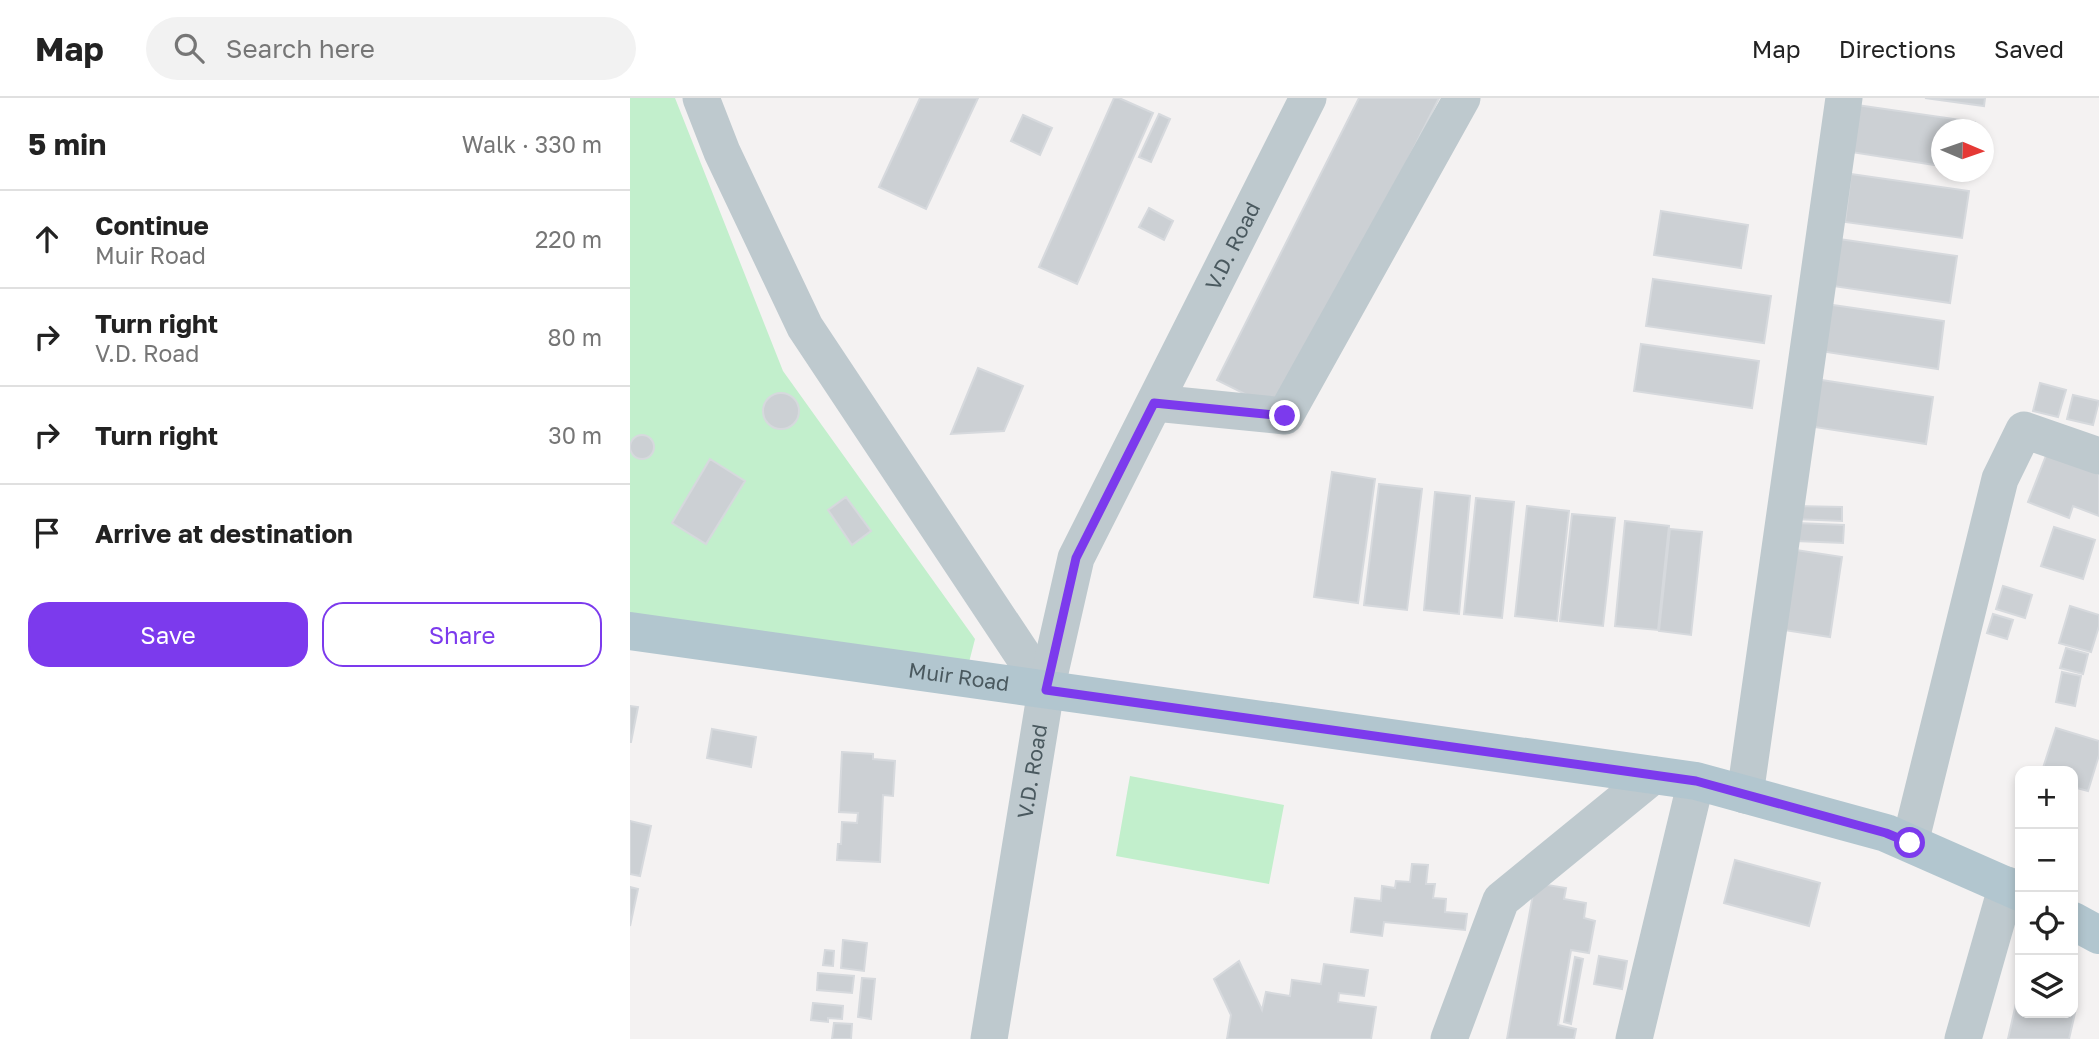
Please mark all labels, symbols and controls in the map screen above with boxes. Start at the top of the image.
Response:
search box [146,17,636,80]
text: Map [35,29,104,68]
icon: search [170,29,208,67]
text: Search here [226,33,375,64]
text: Map [1752,34,1801,63]
text: Directions [1839,34,1956,63]
text: Saved [1994,34,2064,63]
north arrow [1931,119,1994,182]
text: 5 min [28,126,106,162]
text: Walk · 330 m [462,130,602,158]
street label: V.D. Road [1199,197,1265,294]
text: Continue [95,210,209,241]
icon: ahead [28,220,66,258]
text: 220 m [535,225,602,253]
text: Muir Road [95,241,206,269]
text: Turn right [95,308,218,339]
icon: right [28,318,66,356]
text: 80 m [548,323,602,351]
text: V.D. Road [95,339,199,367]
route end [1269,400,1300,431]
icon: right [28,416,66,454]
text: Turn right [95,420,218,451]
text: 30 m [548,421,602,449]
icon: arrive [28,514,66,552]
text: Arrive at destination [95,518,353,549]
button: Save [28,602,308,667]
button: Share [322,602,602,667]
street label: Muir Road [907,656,1011,696]
street label: V.D. Road [1011,722,1052,821]
map controls [2015,766,2078,1018]
button: + [2015,766,2078,829]
route start [1894,827,1925,858]
button: − [2015,829,2078,892]
button: locate [2015,892,2078,955]
button: layers [2015,955,2078,1018]

